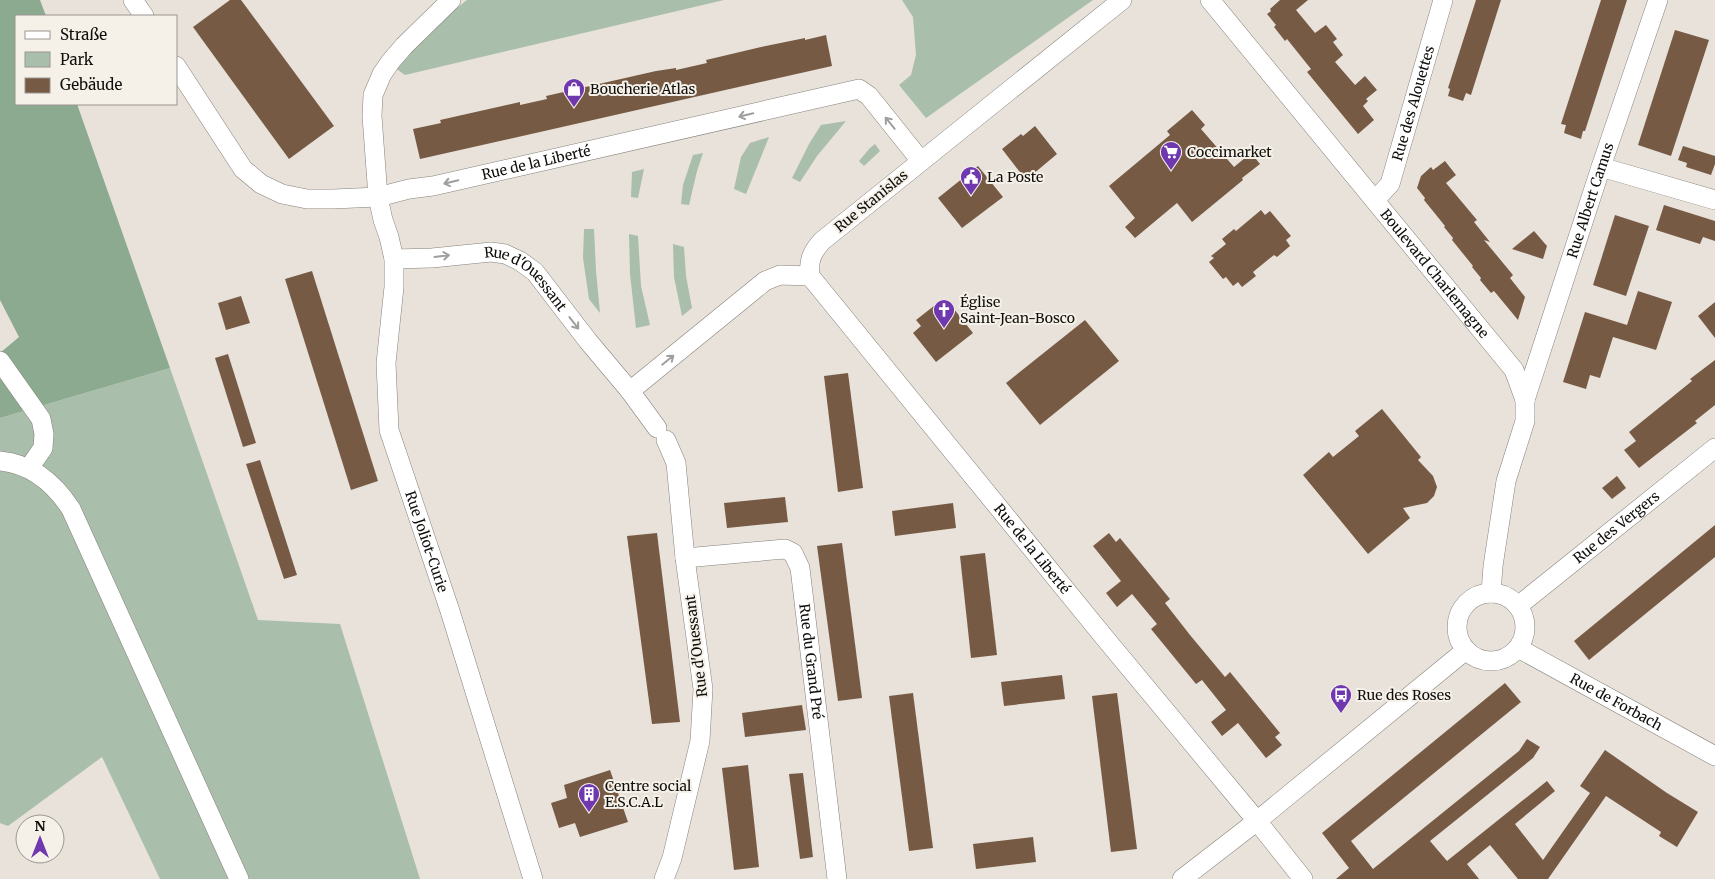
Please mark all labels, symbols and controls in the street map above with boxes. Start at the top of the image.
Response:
legend [15,15,178,105]
text: Straße [60,25,107,44]
street label: Rue des Alouettes [1388,44,1438,163]
text: Park [60,50,94,69]
text: Gebäude [60,75,123,94]
shop icon: Boucherie Atlas [562,77,586,108]
place label: Boucherie Atlas [590,80,695,98]
one-way arrow [738,111,754,120]
one-way arrow [885,117,896,130]
supermarket icon: Coccimarket [1159,140,1183,171]
street label: Rue Albert Camus [1563,140,1618,260]
street label: Rue de la Liberté [480,141,592,184]
place label: Coccimarket [1187,143,1272,161]
public building icon: La Poste [959,165,983,196]
street label: Rue Stanislas [831,166,912,236]
place label: La Poste [987,168,1043,186]
one-way arrow [443,178,459,187]
street label: Boulevard Charlemagne [1376,205,1493,342]
street label: Rue d'Ouessant [483,243,571,315]
one-way arrow [434,251,450,261]
place label: Église Saint-Jean-Bosco [960,293,1075,327]
church icon: Église Saint-Jean-Bosco [932,298,956,329]
one-way arrow [569,316,580,329]
one-way arrow [661,355,674,366]
street label: Rue des Vergers [1569,487,1663,567]
street label: Rue Joliot-Curie [401,489,452,595]
street label: Rue de la Liberté [990,500,1074,598]
street label: Rue d'Ouessant [681,593,711,698]
street label: Rue du Grand Pré [795,603,827,720]
street label: Rue de Forbach [1567,669,1666,734]
bus stop icon: Rue des Roses [1329,683,1353,714]
place label: Rue des Roses [1357,686,1451,704]
place label: Centre social E.S.C.A.L [605,777,692,811]
building icon: Centre social E.S.C.A.L [577,782,601,813]
north arrow [15,814,65,864]
text: N [34,817,46,835]

